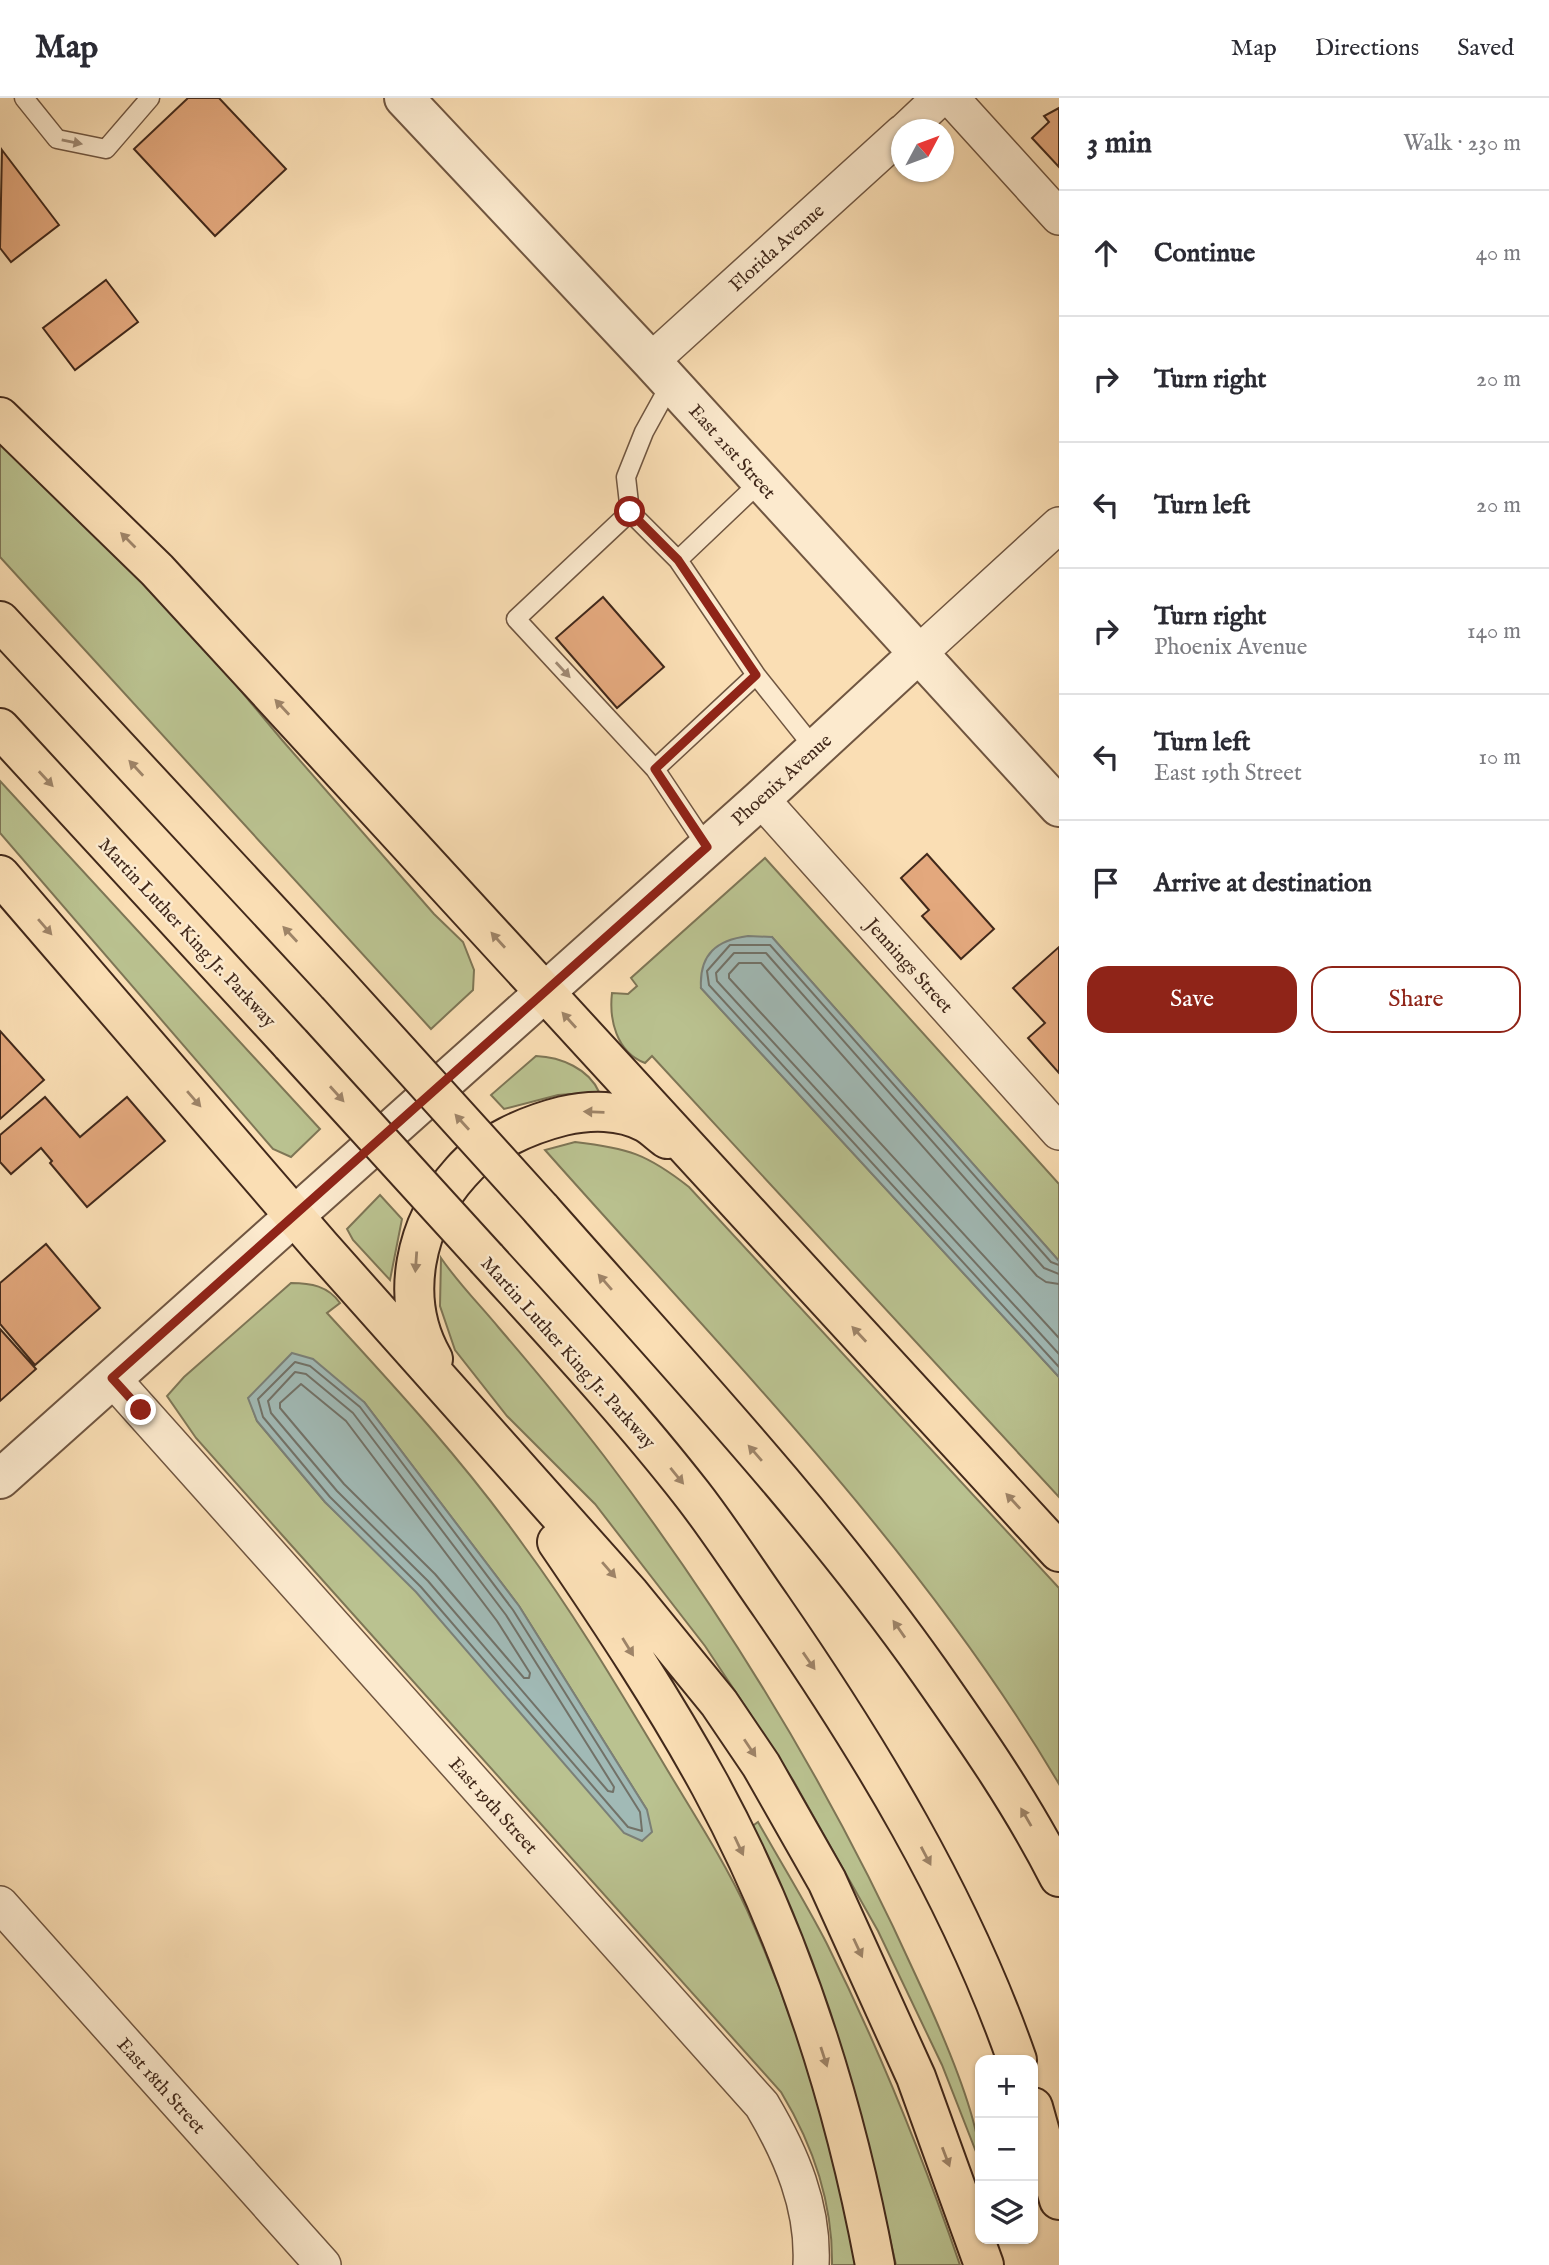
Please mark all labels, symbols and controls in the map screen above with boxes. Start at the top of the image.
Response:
text: Map [35,27,98,69]
text: Map [1231,33,1277,64]
text: Directions [1315,33,1419,64]
text: Saved [1457,33,1514,64]
north arrow [891,119,954,182]
text: 3 min [1087,125,1152,163]
text: Walk · 230 m [1403,129,1521,158]
one-way arrow [61,136,83,147]
street label: Florida Avenue [725,199,830,298]
icon: ahead [1087,234,1125,272]
text: Continue [1154,237,1255,270]
text: 40 m [1476,239,1521,268]
icon: right [1087,360,1125,398]
text: Turn right [1154,363,1267,396]
text: 20 m [1476,365,1521,394]
street label: East 21st Street [683,400,781,505]
icon: left [1087,486,1125,524]
text: Turn left [1154,489,1251,522]
text: 20 m [1476,491,1521,520]
route start [614,496,645,527]
one-way arrow [119,532,136,549]
text: Turn right [1154,600,1267,633]
icon: right [1087,612,1125,650]
text: 140 m [1467,617,1521,646]
text: Phoenix Avenue [1154,633,1307,662]
one-way arrow [554,661,570,678]
one-way arrow [274,698,290,716]
text: Turn left [1154,726,1251,759]
street label: Phoenix Avenue [727,729,838,832]
icon: left [1087,738,1125,776]
text: 10 m [1478,743,1521,772]
text: East 19th Street [1154,759,1302,788]
one-way arrow [128,760,144,777]
one-way arrow [38,770,54,787]
street label: Martin Luther King Jr. Parkway [92,834,281,1034]
icon: arrive [1087,864,1125,902]
text: Arrive at destination [1154,867,1372,900]
street label: Jennings Street [858,912,958,1019]
one-way arrow [37,918,53,936]
one-way arrow [283,926,299,943]
one-way arrow [490,932,506,949]
button: Save [1087,966,1297,1033]
button: Share [1311,966,1521,1033]
one-way arrow [562,1011,577,1028]
one-way arrow [328,1085,344,1102]
one-way arrow [186,1090,201,1107]
one-way arrow [583,1106,605,1118]
one-way arrow [454,1113,470,1131]
one-way arrow [410,1251,421,1273]
street label: Martin Luther King Jr. Parkway [475,1252,661,1455]
one-way arrow [597,1273,613,1291]
one-way arrow [851,1325,867,1343]
route end [125,1394,156,1425]
one-way arrow [748,1444,764,1461]
one-way arrow [669,1467,684,1484]
one-way arrow [1006,1493,1021,1510]
one-way arrow [601,1561,616,1578]
one-way arrow [892,1620,906,1638]
one-way arrow [622,1638,635,1657]
one-way arrow [802,1652,816,1670]
one-way arrow [743,1739,757,1757]
street label: East 19th Street [443,1753,543,1860]
one-way arrow [1020,1808,1032,1827]
one-way arrow [734,1836,745,1856]
one-way arrow [921,1846,932,1866]
one-way arrow [853,1937,864,1958]
street label: East 18th Street [111,2033,210,2140]
one-way arrow [819,2046,830,2067]
map controls [975,2055,1038,2244]
button: + [975,2055,1038,2118]
button: − [975,2118,1038,2181]
one-way arrow [940,2147,951,2168]
button: layers [975,2181,1038,2244]

